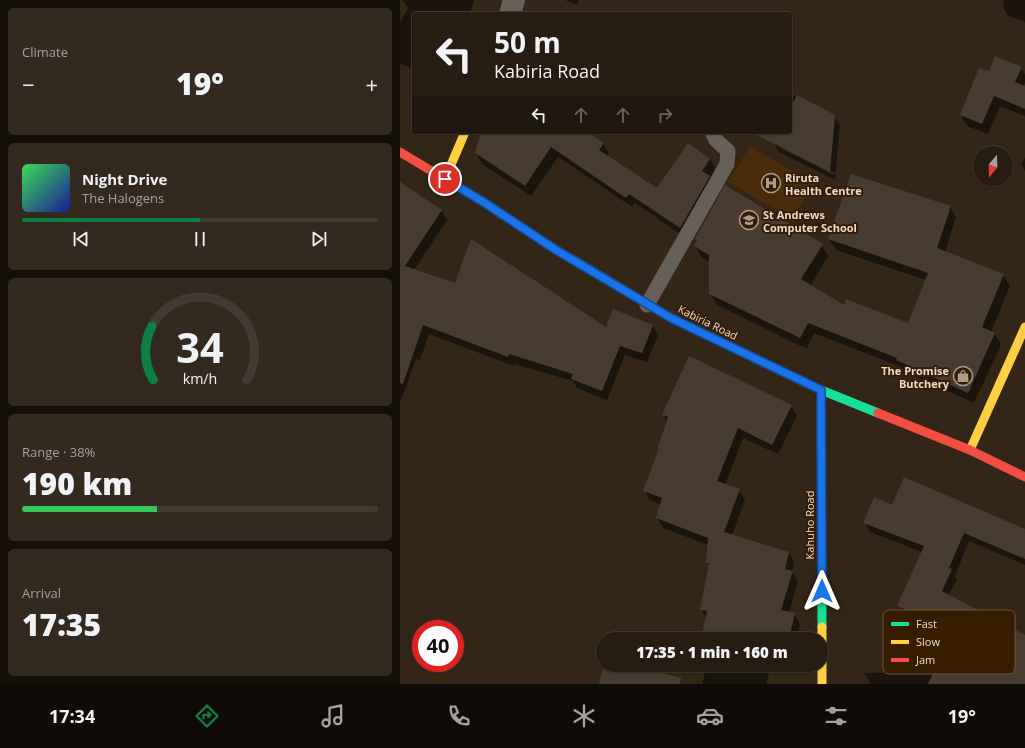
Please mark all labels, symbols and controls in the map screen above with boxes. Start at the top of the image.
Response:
text: 50 m [494,23,561,61]
icon: left [428,28,480,80]
text: Climate [22,43,68,61]
text: Kabiria Road [494,59,600,83]
text: 19° [176,63,224,104]
text: − [22,69,35,99]
text: + [365,69,378,99]
icon: left [528,104,550,126]
icon: ahead [570,104,592,126]
icon: ahead [612,104,634,126]
icon: right [654,104,676,126]
north arrow [973,146,1013,186]
map controls [973,146,1013,186]
pin [428,162,462,196]
icon: arrive [434,168,456,190]
text: Night Drive [82,169,167,189]
place label: Riruta Health Centre [785,170,862,198]
hospital icon: Riruta Health Centre [760,172,782,194]
text: The Halogens [82,189,164,207]
place label: St Andrews Computer School [763,207,857,235]
school or university icon: St Andrews Computer School [738,209,760,231]
icon: previous [70,228,92,250]
icon: pause [189,228,211,250]
icon: next [308,228,330,250]
street label: Kabiria Road [676,301,740,343]
text: 34 [176,319,224,375]
place label: The Promise Butchery [881,363,950,391]
shop icon: The Promise Butchery [952,365,974,387]
text: km/h [183,369,217,388]
text: Range · 38% [22,443,95,461]
text: 190 km [22,463,132,504]
street label: Kahuho Road [802,491,817,559]
position arrow [801,570,843,612]
text: Arrival [22,584,61,602]
text: 17:35 [22,604,101,645]
legend [883,610,1015,674]
text: Fast [916,616,937,631]
speed limit sign: 40 [412,620,464,672]
text: Slow [916,634,940,649]
text: 17:35 · 1 min · 160 m [636,642,788,662]
text: Jam [915,652,935,667]
icon: directions [193,702,221,730]
icon: music [319,702,347,730]
icon: phone [445,702,473,730]
icon: climate [570,702,598,730]
icon: car [696,702,724,730]
icon: filters [822,702,850,730]
text: 17:34 [49,704,95,728]
text: 19° [948,704,976,728]

